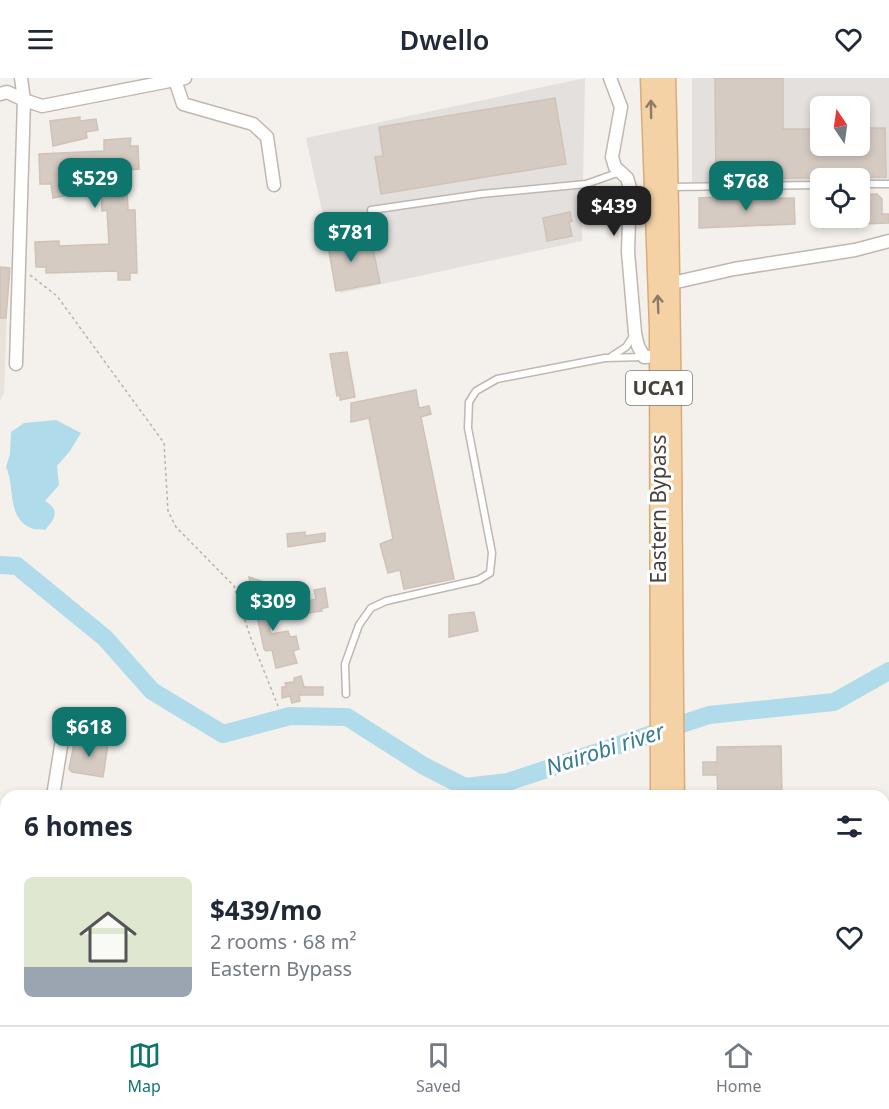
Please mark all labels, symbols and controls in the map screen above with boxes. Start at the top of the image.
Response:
text: Dwello [400,21,489,58]
icon: menu [24,23,57,56]
icon: heart [832,23,865,56]
north arrow [810,96,870,156]
map controls [810,96,870,228]
one-way arrow [645,100,657,120]
pin: $529 [59,158,131,209]
pin: $768 [710,161,782,212]
text: $529 [72,164,118,191]
text: $768 [723,167,769,194]
button: locate [810,168,870,228]
pin: $439 [578,186,650,237]
text: $439 [591,192,637,219]
pin: $781 [315,212,387,263]
text: $781 [328,218,374,245]
one-way arrow [652,295,663,315]
road number: UCA1 [626,371,692,405]
street label: Eastern Bypass [644,434,672,584]
pin: $309 [237,581,309,632]
text: $309 [250,587,296,614]
pin: $618 [53,707,125,758]
text: $618 [66,713,112,740]
water label: Nairobi river [542,714,669,781]
text: 6 homes [24,808,133,844]
icon: filters [833,810,866,843]
text: $439/mo [210,892,322,928]
icon: home [72,901,144,973]
icon: heart [833,921,866,954]
text: 2 rooms · 68 m² [210,928,357,955]
text: Eastern Bypass [210,955,352,982]
tab: Map [128,1039,161,1097]
tab: Saved [416,1039,461,1097]
tab: Home [716,1039,761,1097]

